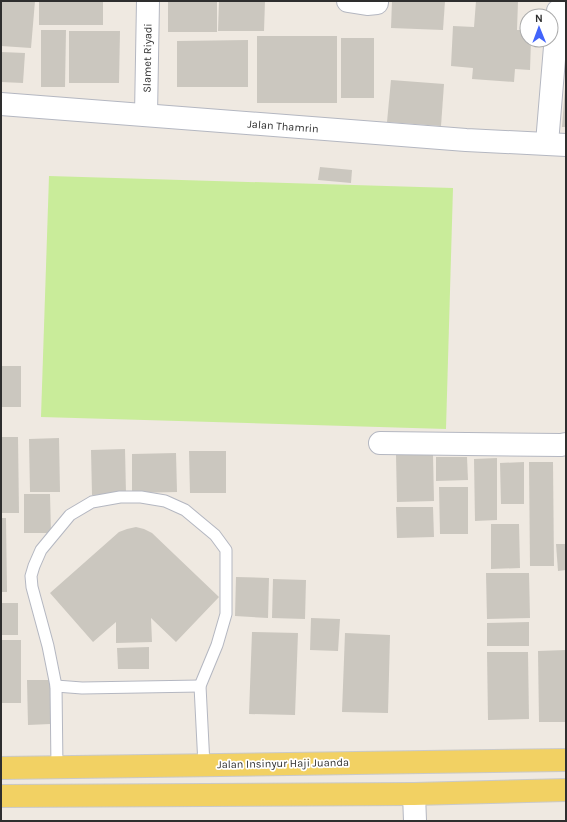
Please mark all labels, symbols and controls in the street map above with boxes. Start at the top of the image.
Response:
north arrow [519,8,559,48]
text: N [535,12,543,25]
street label: Slamet Riyadi [140,23,155,93]
street label: Jalan Thamrin [247,118,319,135]
street label: Jalan Insinyur Haji Juanda [217,756,349,771]

